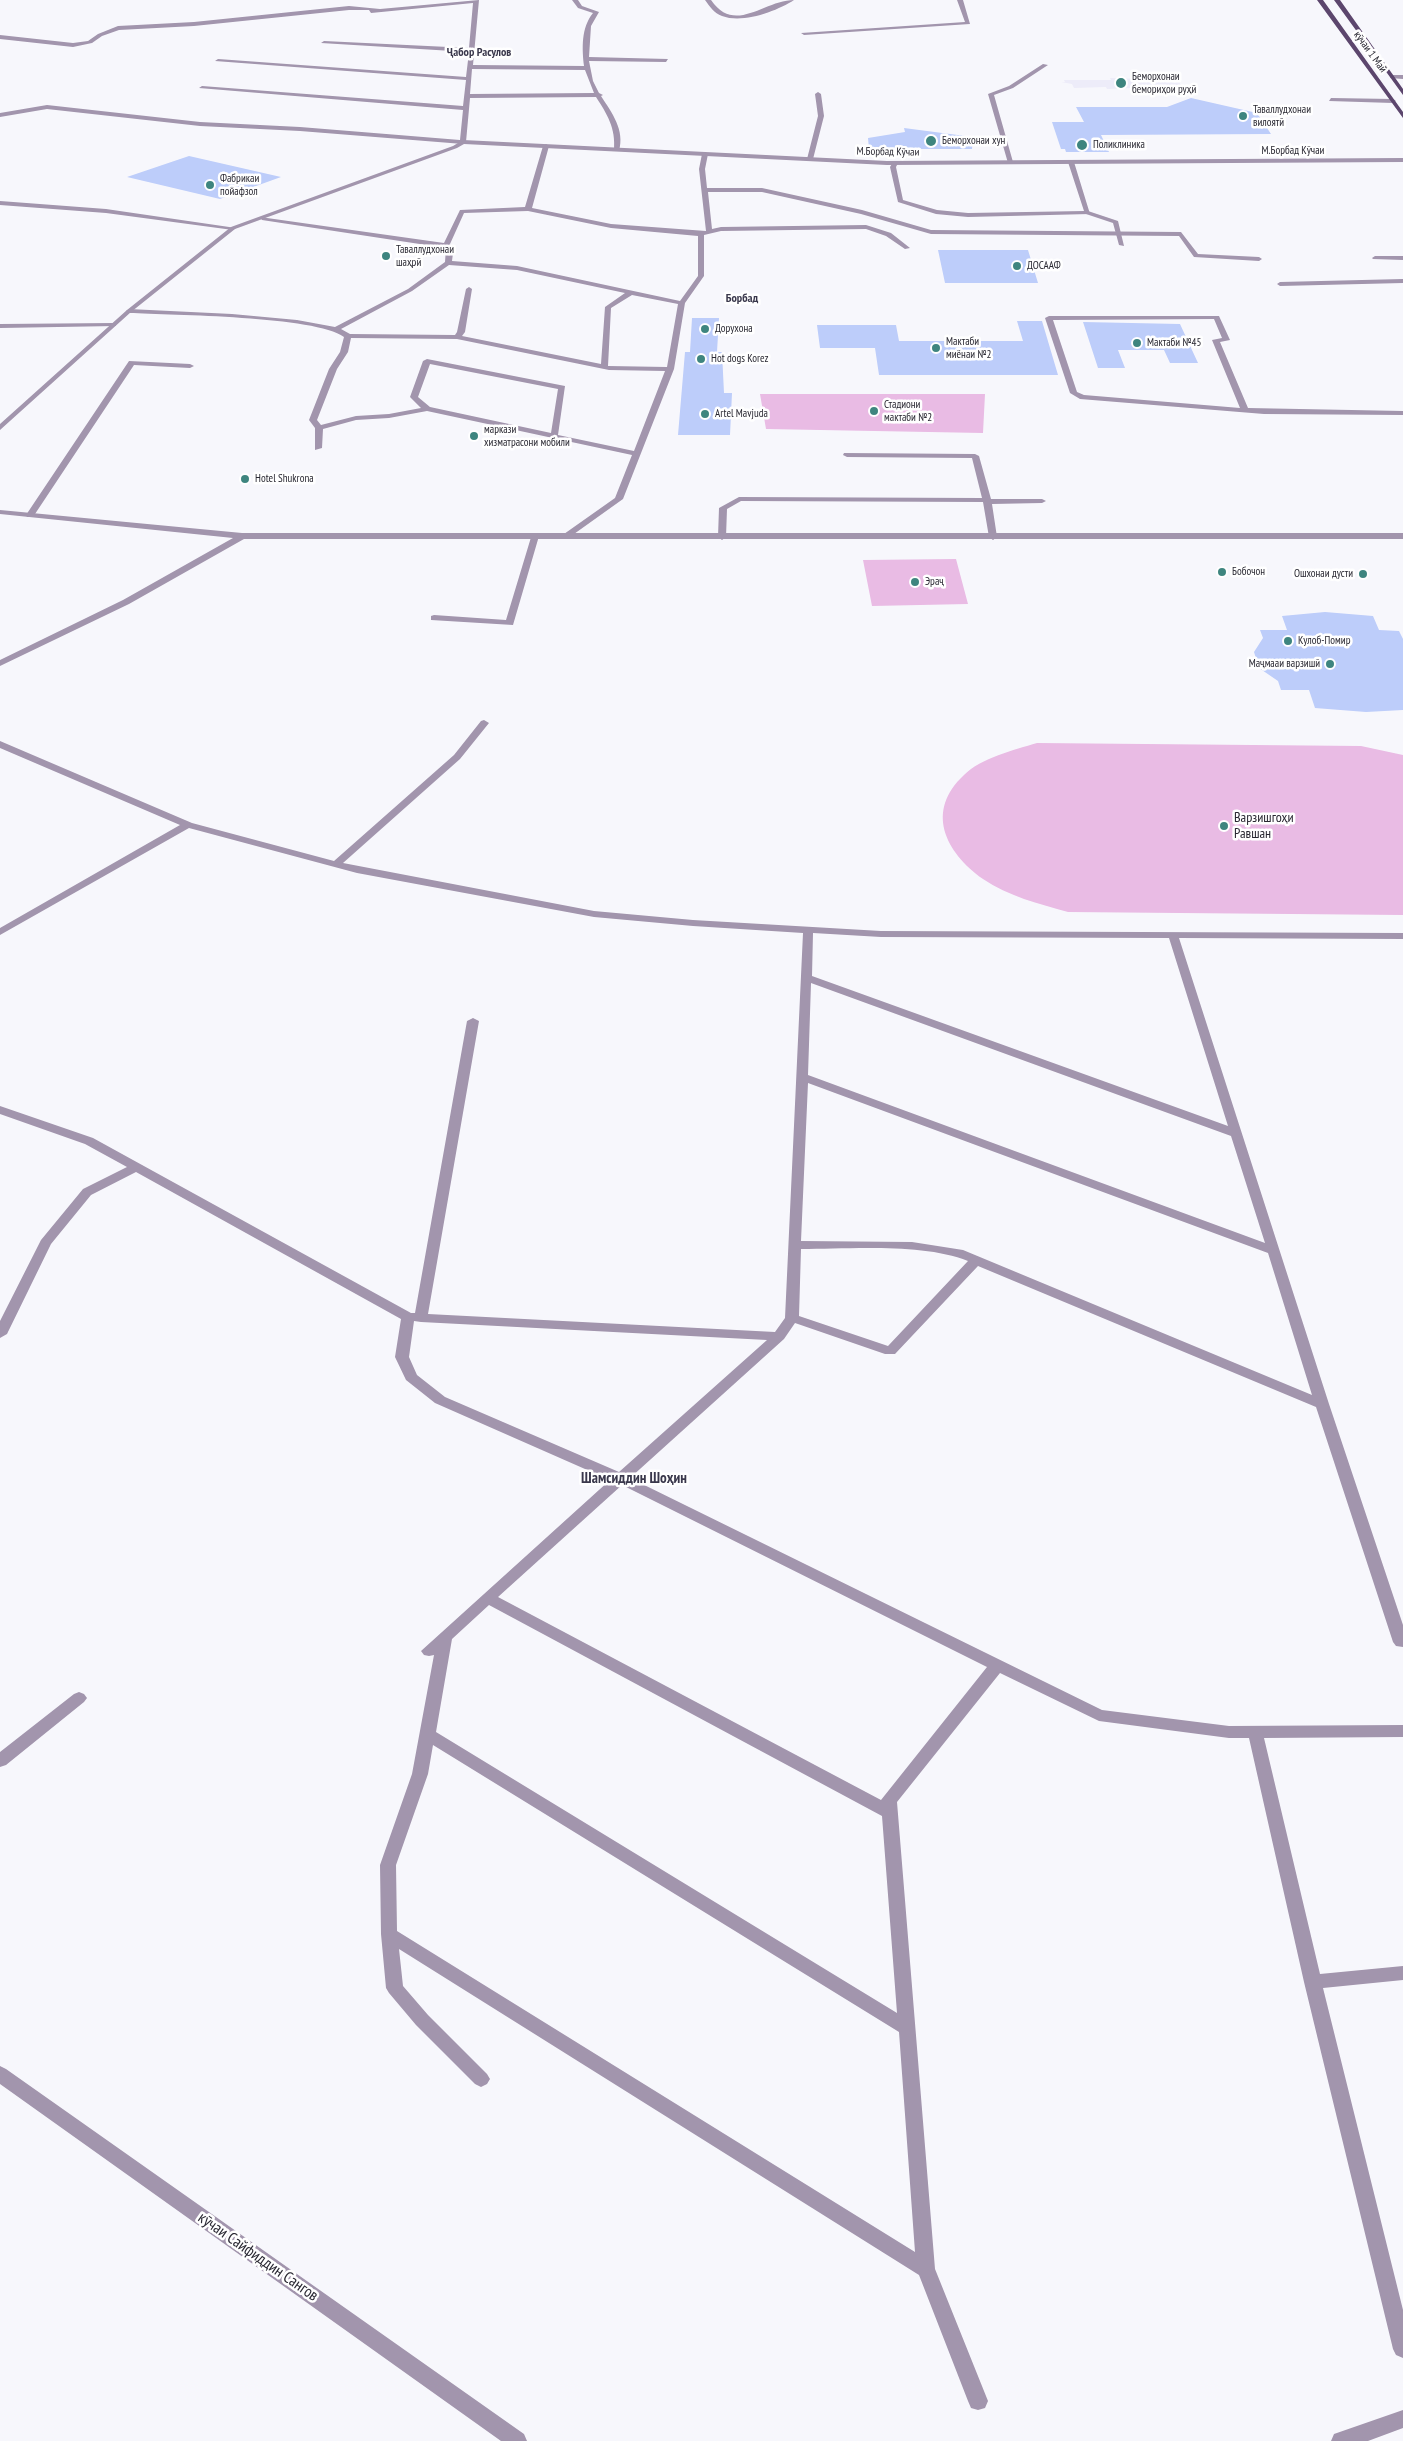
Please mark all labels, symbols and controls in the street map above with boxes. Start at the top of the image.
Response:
street label: кӯчаи 1 Май [1351,29,1389,75]
district label: Ҷабор Расулов [447,46,511,60]
place label: Беморхонаи бемориҳои руҳӣ [1132,70,1196,96]
marker: Беморхонаи бемориҳои руҳӣ [1114,76,1128,90]
place label: Таваллудхонаи вилоятӣ [1253,103,1311,129]
marker: Таваллудхонаи вилоятӣ [1237,110,1249,122]
marker: Беморхонаи хун [924,134,938,148]
place label: Беморхонаи хун [942,134,1005,148]
marker: Поликлиника [1075,138,1089,152]
place label: Поликлиника [1093,138,1145,152]
street label: М.Борбад Кӯчаи [1262,144,1324,158]
street label: М.Борбад Кӯчаи [856,145,920,159]
place label: Фабрикаи пойафзол [220,172,259,198]
marker: Фабрикаи пойафзол [204,179,216,191]
place label: Таваллудхонаи шаҳрӣ [396,243,454,269]
marker: Таваллудхонаи шаҳрӣ [380,250,392,262]
place label: ДОСААФ [1027,259,1061,273]
marker: ДОСААФ [1011,260,1023,272]
district label: Борбад [726,292,758,306]
place label: Дорухона [715,322,753,336]
marker: Дорухона [699,323,711,335]
place label: Мактаби миёнаи №2 [946,335,991,361]
place label: Мактаби №45 [1147,336,1201,350]
marker: Мактаби №45 [1131,337,1143,349]
marker: Мактаби миёнаи №2 [930,342,942,354]
place label: Hot dogs Korez [711,352,768,366]
marker: Hot dogs Korez [695,353,707,365]
place label: Стадиони мактаби №2 [884,398,932,424]
marker: Стадиони мактаби №2 [868,405,880,417]
place label: Artel Mavjuda [715,407,768,421]
marker: Artel Mavjuda [699,408,711,420]
place label: маркази хизматрасони мобили [484,423,570,449]
marker: маркази хизматрасони мобили [468,430,480,442]
place label: Hotel Shukrona [255,472,314,486]
marker: Hotel Shukrona [239,473,251,485]
place label: Бобочон [1232,565,1265,579]
marker: Бобочон [1216,566,1228,578]
place label: Ошхонаи дусти [1294,567,1353,581]
marker: Ошхонаи дусти [1357,568,1369,580]
place label: Эраҷ [925,575,944,589]
marker: Эраҷ [909,576,921,588]
place label: Кулоб-Помир [1298,634,1350,648]
marker: Кулоб-Помир [1282,635,1294,647]
place label: Маҷмааи варзишӣ [1249,657,1320,671]
marker: Маҷмааи варзишӣ [1324,658,1336,670]
place label: Варзишгоҳи Равшан [1234,810,1294,842]
marker: Варзишгоҳи Равшан [1218,820,1230,832]
district label: Шамсиддин Шоҳин [581,1470,687,1488]
street label: кӯчаи Сайфиддин Сангов [194,2208,322,2306]

